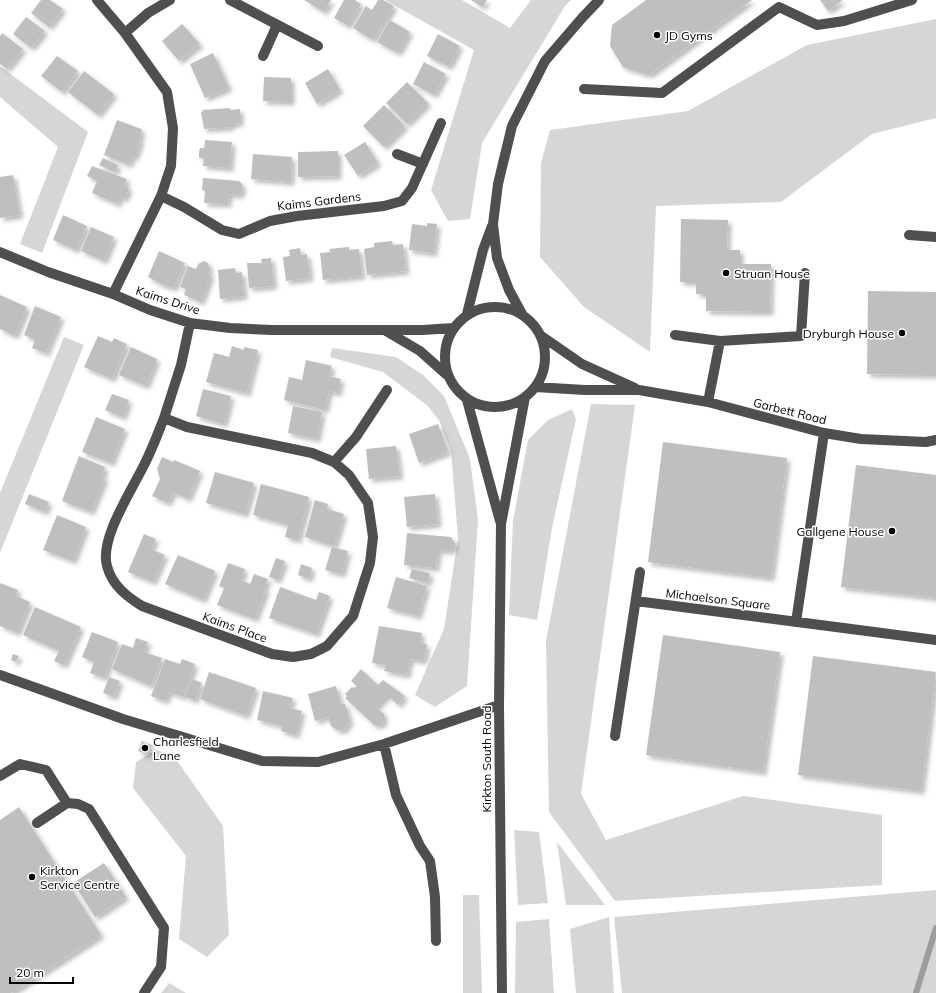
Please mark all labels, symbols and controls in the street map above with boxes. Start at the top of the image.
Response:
place label: JD Gyms [665,28,713,43]
marker: JD Gyms [652,30,662,40]
street label: Kaims Gardens [276,188,362,214]
place label: Struan House [734,266,810,281]
marker: Struan House [721,268,731,278]
street label: Kaims Drive [134,283,202,317]
place label: Dryburgh House [803,326,894,341]
marker: Dryburgh House [897,328,907,338]
street label: Garbett Road [752,395,828,427]
place label: Gallgene House [796,524,884,539]
marker: Gallgene House [887,526,897,536]
street label: Michaelson Square [665,585,771,613]
street label: Kaims Place [201,608,269,646]
street label: Kirkton South Road [479,705,494,813]
place label: Charlesfield Lane [153,734,219,763]
marker: Charlesfield Lane [140,743,150,753]
place label: Kirkton Service Centre [40,863,120,892]
marker: Kirkton Service Centre [27,872,37,882]
scale bar [10,959,73,985]
text: 20 m [16,965,44,980]

